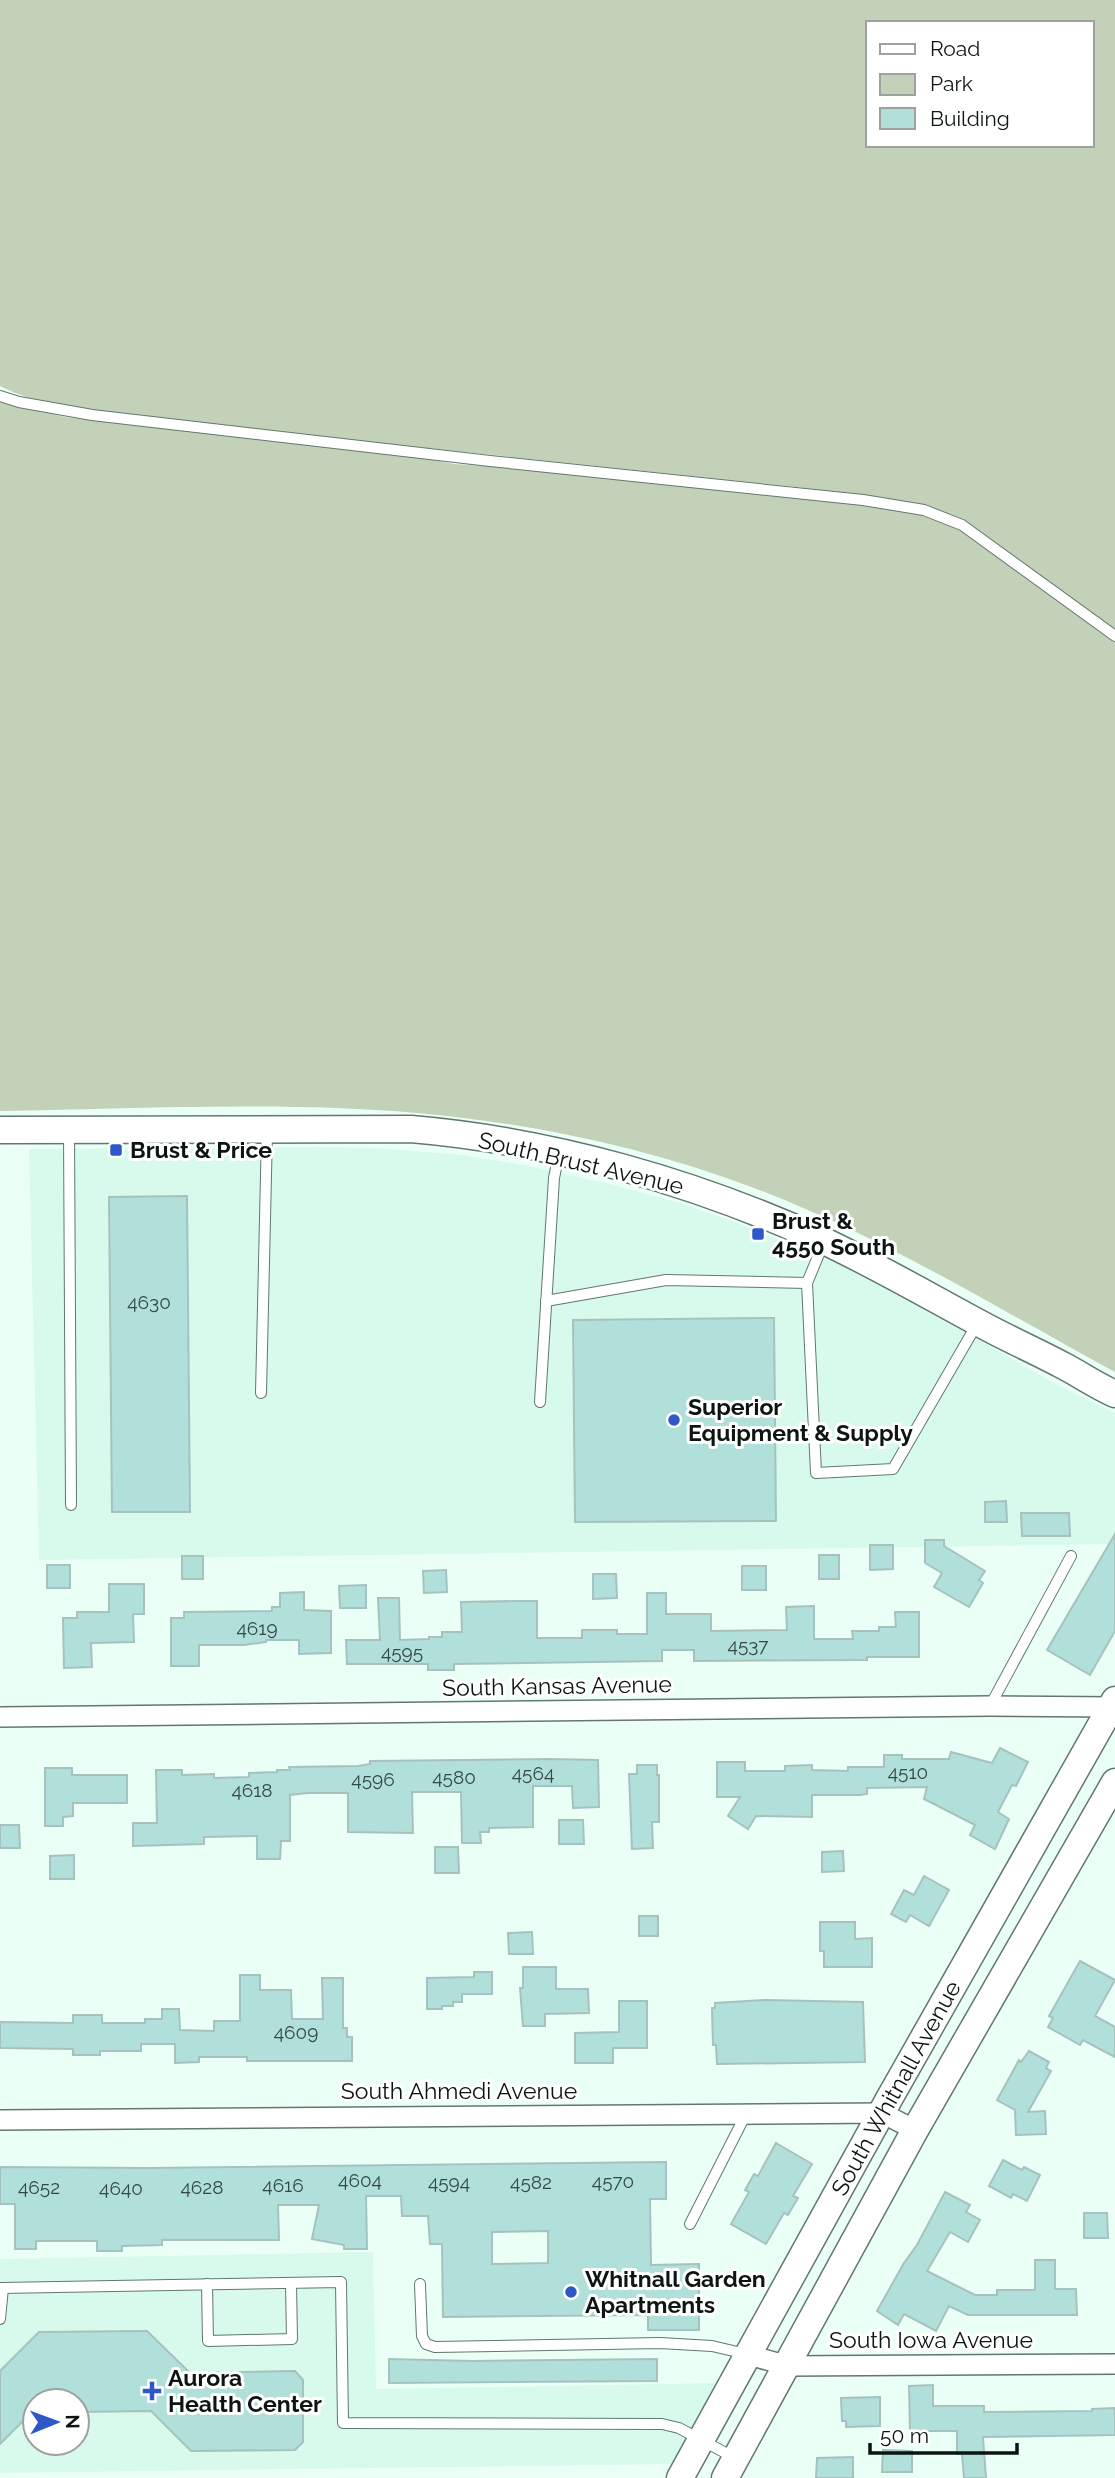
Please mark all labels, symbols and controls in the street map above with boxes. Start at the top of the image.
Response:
legend [866,21,1094,147]
text: Road [930,36,980,61]
text: Park [930,71,973,96]
text: Building [930,106,1010,131]
street label: South Brust Avenue [476,1126,686,1199]
place label: Brust & Price [130,1136,272,1163]
marker: Brust & Price [108,1142,124,1158]
place label: Brust & 4550 South [772,1207,895,1260]
marker: Brust & 4550 South [750,1226,766,1242]
house number: 4630 [127,1291,171,1313]
place label: Superior Equipment & Supply [688,1393,913,1446]
marker: Superior Equipment & Supply [666,1412,682,1428]
house number: 4619 [236,1617,278,1639]
house number: 4537 [728,1634,768,1656]
house number: 4595 [381,1641,423,1663]
street label: South Kansas Avenue [442,1670,672,1701]
house number: 4510 [888,1761,928,1783]
house number: 4564 [512,1762,554,1784]
house number: 4580 [432,1766,476,1788]
house number: 4596 [351,1768,395,1790]
house number: 4618 [231,1779,273,1801]
street label: South Whitnall Avenue [825,1976,966,2200]
house number: 4609 [274,2021,318,2043]
street label: South Ahmedi Avenue [341,2077,577,2104]
house number: 4604 [338,2169,382,2191]
house number: 4570 [592,2170,634,2192]
house number: 4594 [428,2171,470,2193]
house number: 4582 [510,2171,552,2193]
house number: 4616 [262,2174,304,2196]
house number: 4652 [18,2176,60,2198]
house number: 4628 [181,2176,224,2198]
house number: 4640 [99,2177,143,2199]
place label: Whitnall Garden Apartments [585,2265,766,2318]
marker: Whitnall Garden Apartments [563,2284,579,2300]
street label: South Iowa Avenue [829,2326,1033,2353]
place label: Aurora Health Center [168,2364,322,2417]
marker: Aurora Health Center [142,2381,162,2401]
north arrow [21,2387,91,2457]
scale bar [870,2412,1017,2456]
text: N [62,2414,84,2429]
text: 50 m [880,2423,929,2448]

